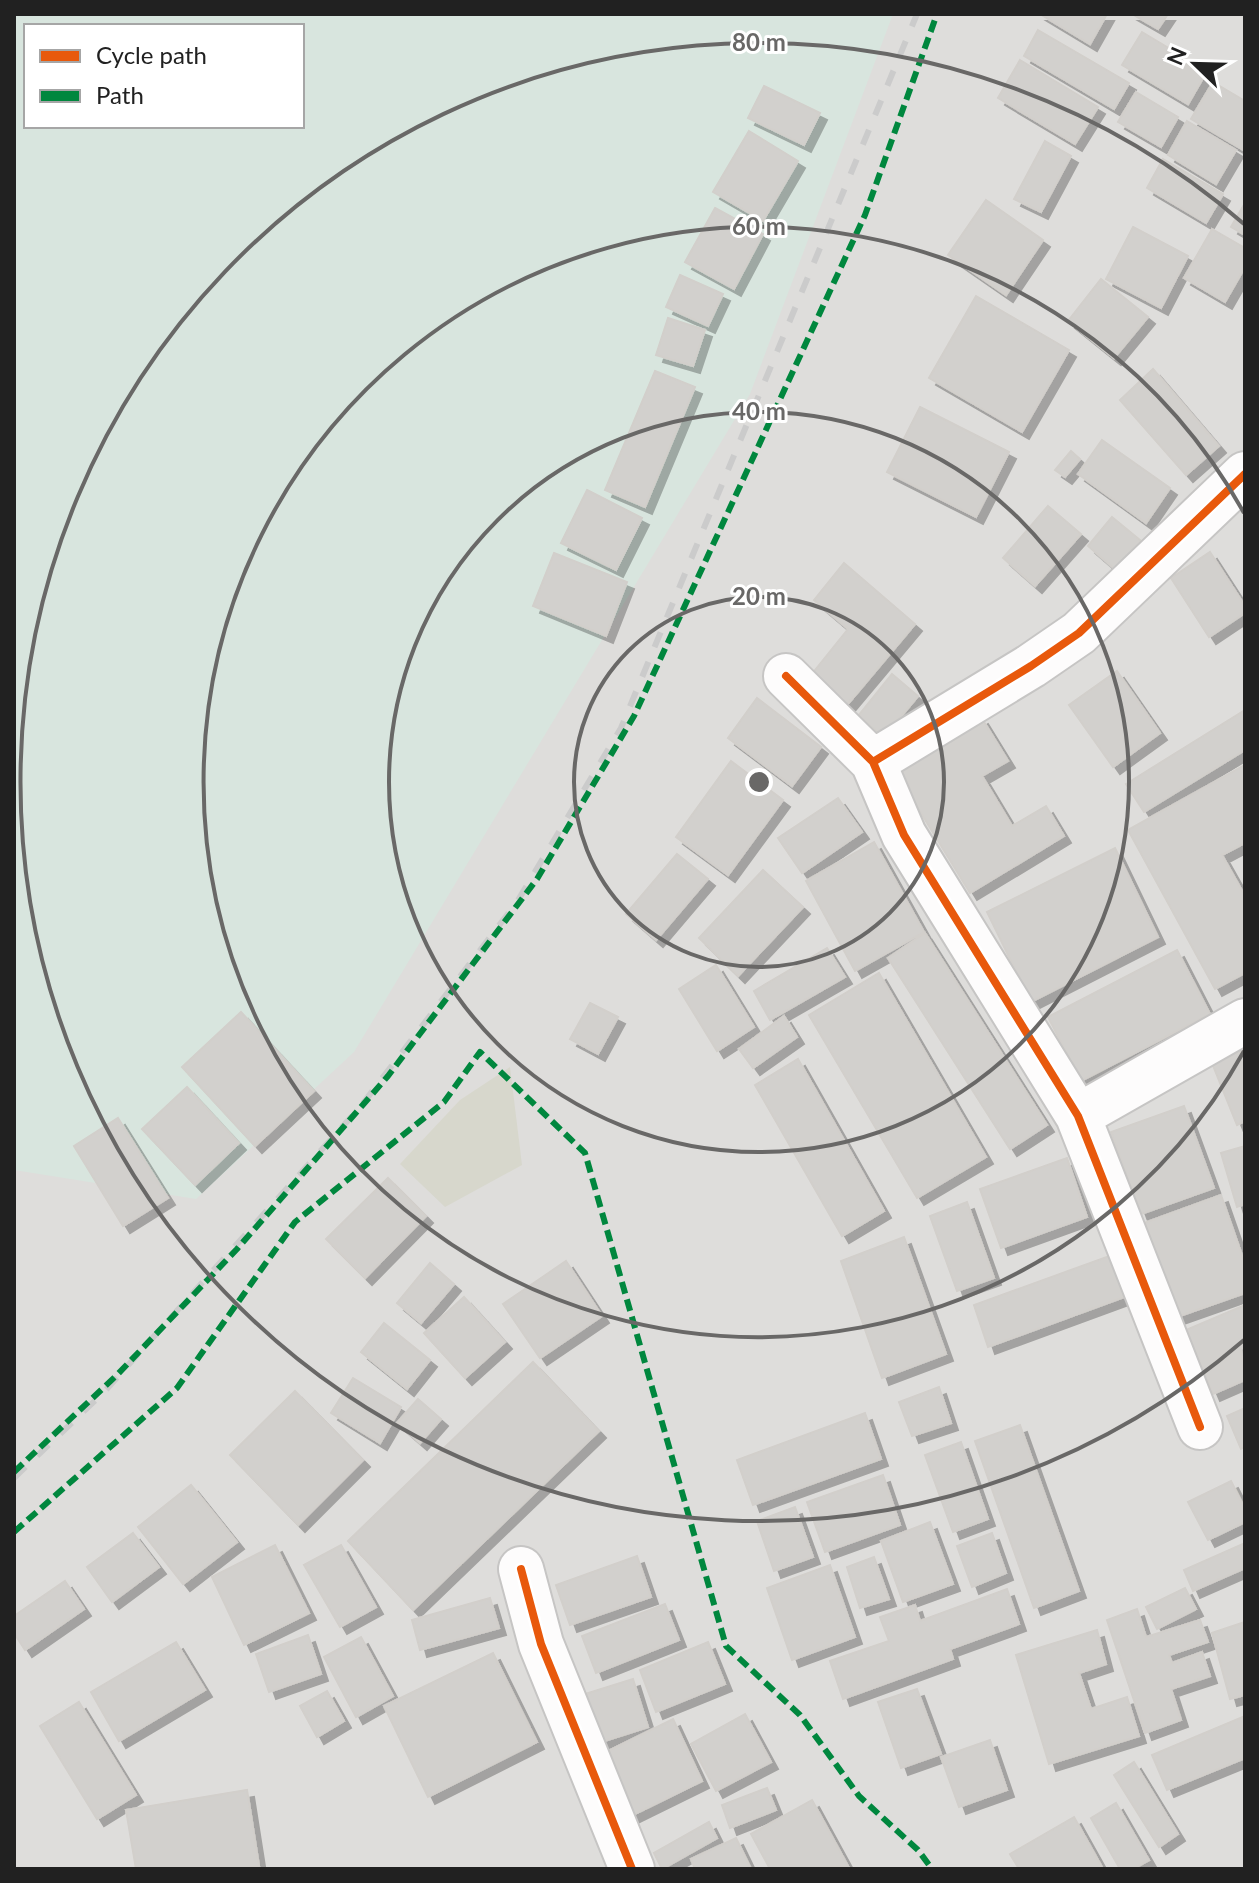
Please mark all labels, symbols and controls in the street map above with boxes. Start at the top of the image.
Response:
legend [24,24,304,128]
north arrow [1155,24,1235,104]
text: 80 m [732,27,786,56]
text: Cycle path [96,40,207,69]
text: N [1160,43,1192,69]
text: Path [96,80,144,109]
text: 60 m [732,211,786,240]
text: 40 m [732,396,786,425]
text: 20 m [732,581,786,610]
centre of rings [745,768,773,796]

